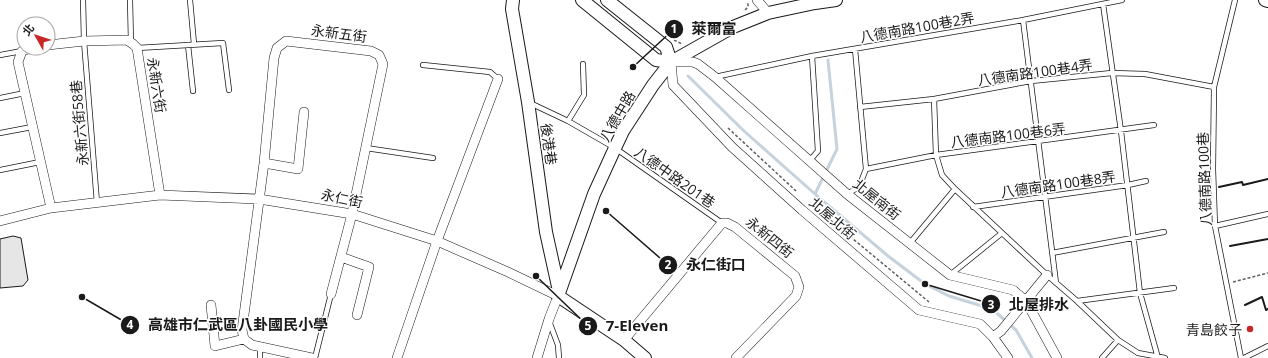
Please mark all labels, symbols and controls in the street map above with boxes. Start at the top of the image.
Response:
street label: 八德南路100巷2弄 [858,8,976,46]
north arrow [16,16,56,56]
callout: 萊爾富 [664,16,745,43]
text: 萊爾富 [691,18,737,38]
text: 北 [19,20,37,38]
street label: 永新五街 [310,20,368,46]
text: 1 [671,20,677,37]
street label: 八德南路100巷4弄 [976,55,1094,89]
street label: 永新六街 [143,56,171,114]
street label: 永新六街58巷 [66,79,92,167]
street label: 八德中路 [595,87,639,145]
street label: 八德南路100巷6弄 [949,119,1067,151]
street label: 後港巷 [537,122,561,166]
street label: 八德南路100巷 [1193,132,1215,226]
street label: 八德中路201巷 [631,142,719,212]
street label: 八德南路100巷8弄 [999,167,1117,201]
street label: 北屋南街 [849,174,905,224]
street label: 永仁街 [319,184,365,212]
street label: 北屋北街 [806,192,860,244]
street label: 永新四街 [742,212,798,262]
callout: 永仁街口 [658,251,754,278]
text: 永仁街口 [686,254,746,274]
text: 2 [665,256,672,273]
callout: 北屋排水 [981,291,1077,318]
text: 北屋排水 [1009,294,1069,314]
text: 3 [988,296,995,313]
callout: 高雄市仁武區八卦國民小學 [120,311,336,338]
callout: 7-Eleven [578,312,677,339]
text: 高雄市仁武區八卦國民小學 [148,314,328,334]
text: 7-Eleven [606,315,668,335]
text: 4 [127,316,134,333]
text: 5 [585,317,592,334]
place label: 青島餃子 [1186,320,1242,339]
marker: 青島餃子 [1245,324,1255,334]

